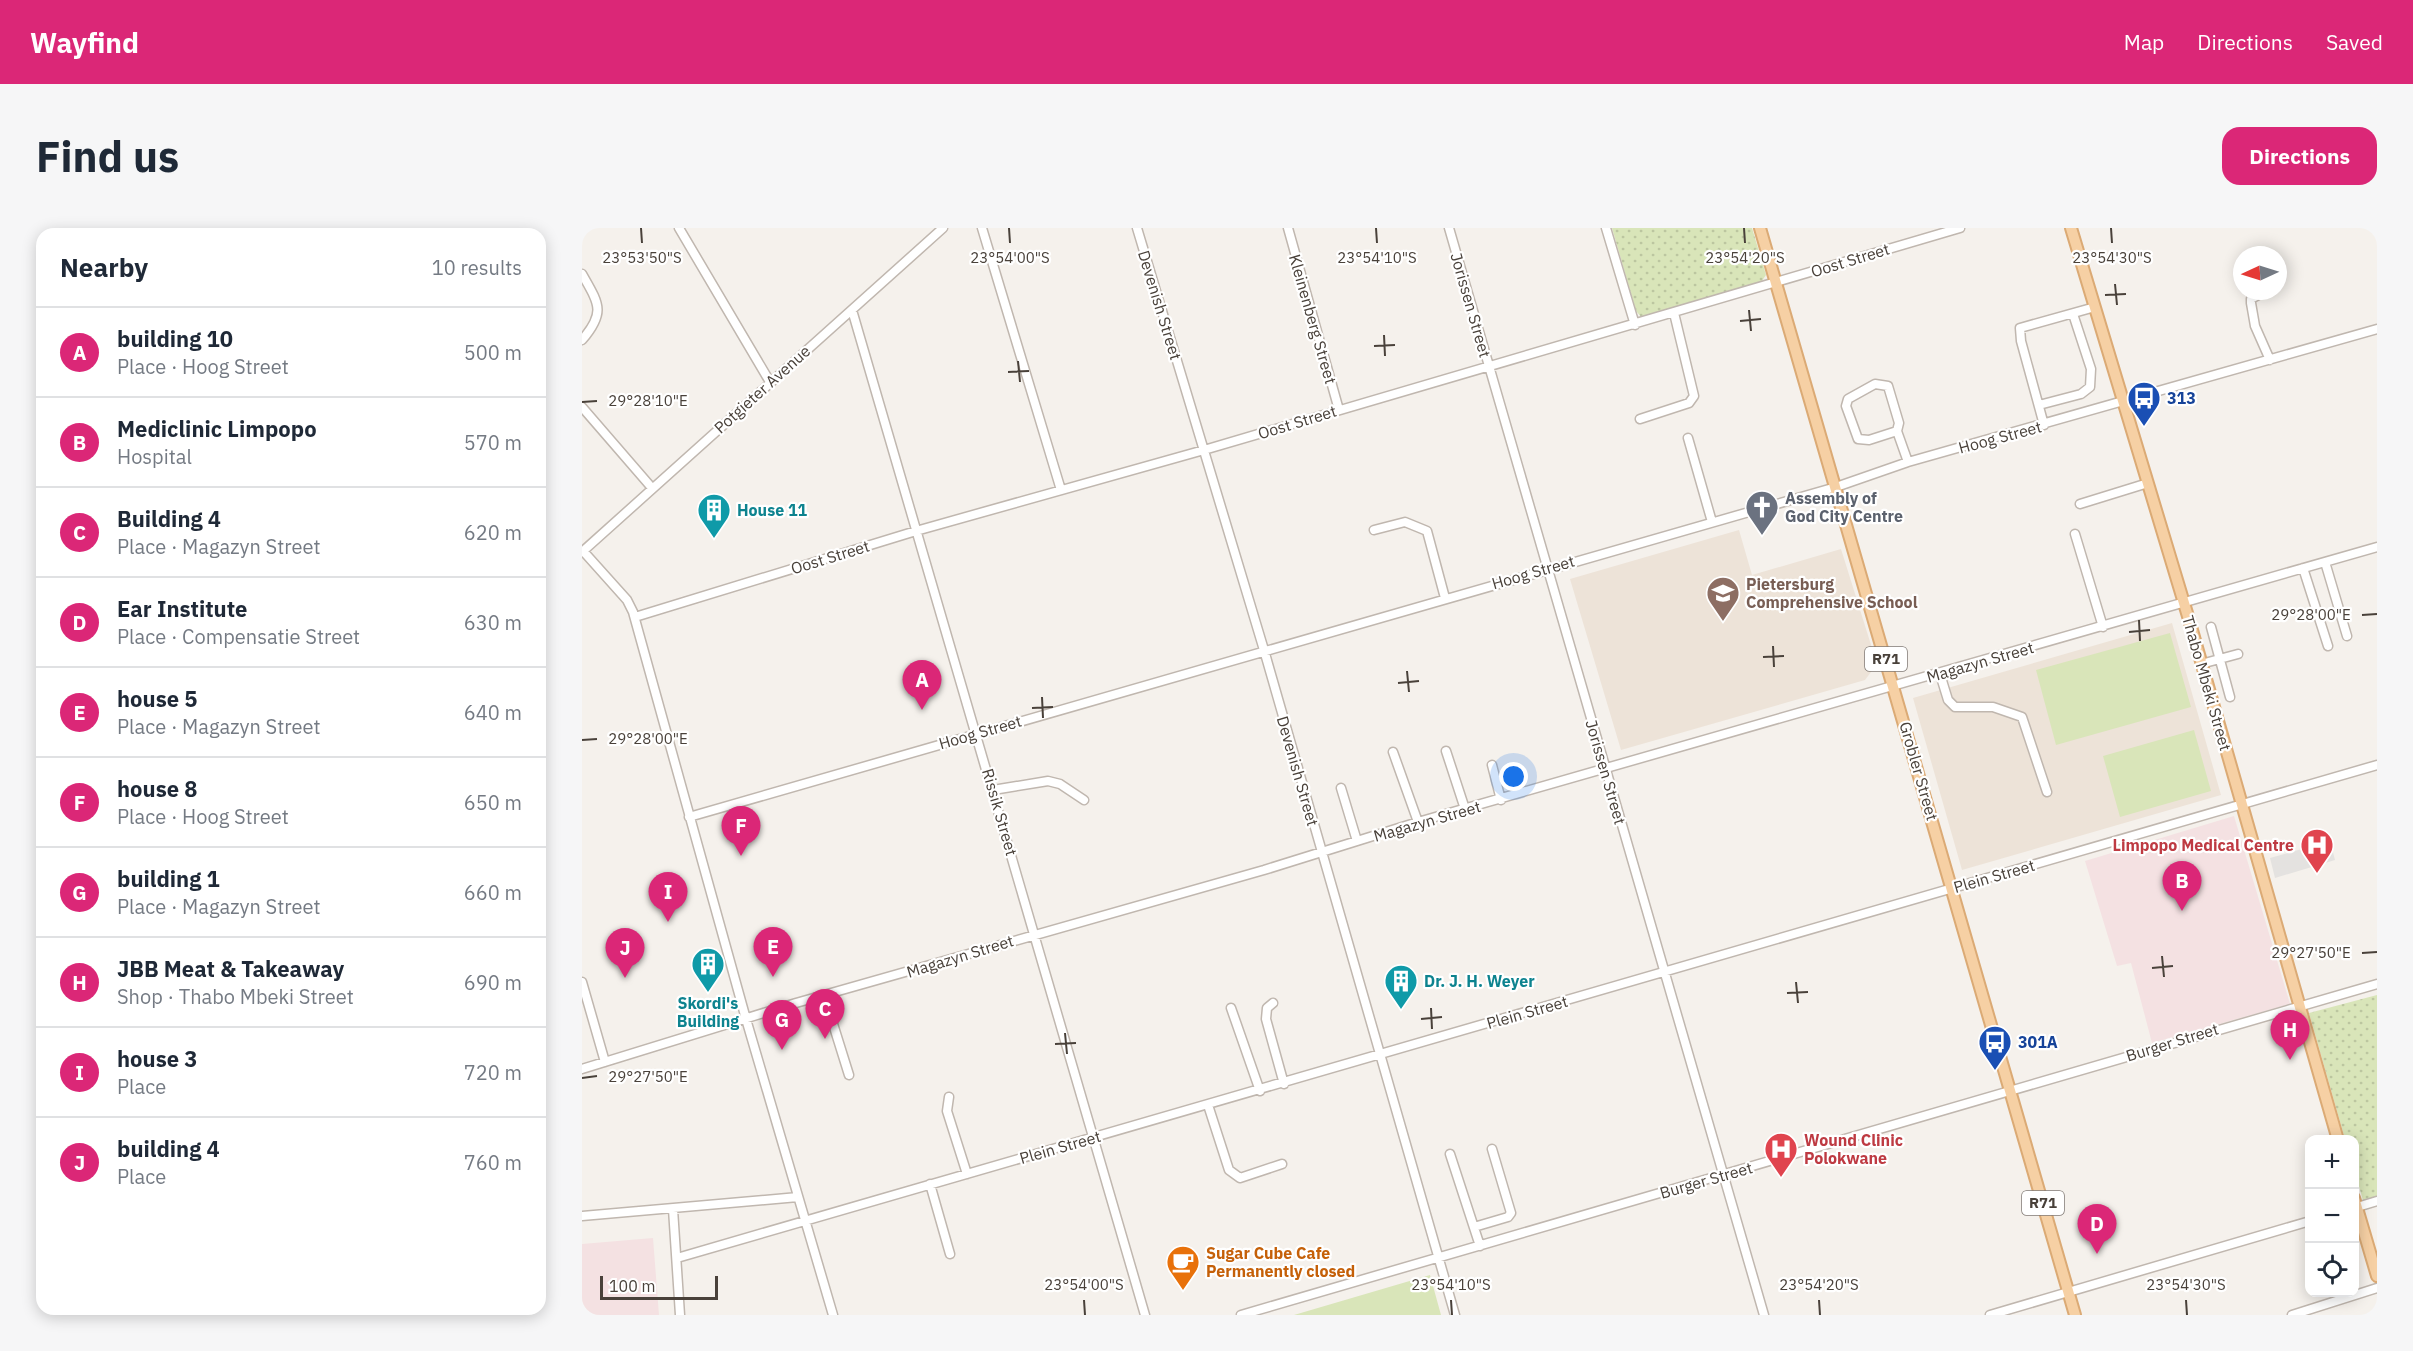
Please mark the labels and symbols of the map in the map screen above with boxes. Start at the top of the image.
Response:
street label: Oost Street [1808,239,1892,281]
north arrow [2233,246,2287,300]
text: 23°53'50"S [602,248,682,267]
text: 23°54'00"S [970,248,1050,267]
street label: Devenish Street [1134,248,1186,362]
text: 23°54'10"S [1337,248,1417,267]
text: 23°54'20"S [1705,248,1785,267]
text: 23°54'30"S [2072,248,2152,267]
street label: Jorissen Street [1446,250,1496,360]
street label: Kleinenberg Street [1285,252,1341,386]
street label: Potgieter Avenue [710,340,814,437]
bus stop icon: 313 [2126,380,2162,427]
place label: 313 [2167,388,2196,408]
text: 29°28'10"E [608,391,688,410]
street label: Oost Street [1255,401,1339,443]
street label: Hoog Street [1956,416,2044,458]
place label: Assembly of God City Centre [1785,488,1903,526]
church icon: Assembly of God City Centre [1744,489,1780,536]
building icon: House 11 [696,492,732,539]
place label: House 11 [737,500,808,520]
street label: Oost Street [788,536,872,578]
street label: Hoog Street [1489,551,1577,593]
place label: Pietersburg Comprehensive School [1746,574,1918,612]
school or university icon: Pietersburg Comprehensive School [1705,575,1741,622]
text: 29°28'00"E [2271,605,2351,624]
street label: Thabo Mbeki Street [2178,613,2236,753]
street label: Magazyn Street [1924,637,2036,687]
road number: R71 [1865,647,1907,671]
pin: A [902,660,942,710]
street label: Hoog Street [936,711,1024,753]
street label: Devenish Street [1273,714,1323,828]
street label: Jorissen Street [1581,717,1631,827]
street label: Grobler Street [1895,719,1943,823]
text: 29°28'00"E [608,729,688,748]
your location [1499,762,1528,791]
street label: Rissik Street [978,766,1022,858]
street label: Magazyn Street [1371,796,1483,846]
pin: F [722,806,760,856]
hospital icon: Limpopo Medical Centre [2299,827,2335,874]
place label: Limpopo Medical Centre [2113,835,2294,855]
street label: Plein Street [1951,855,2037,897]
pin: B [2162,862,2202,911]
pin: I [648,872,688,922]
pin: J [606,928,645,978]
pin: E [754,928,792,977]
street label: Magazyn Street [904,930,1016,982]
text: 29°27'50"E [2271,943,2351,962]
building icon: Skordi's Building [690,946,726,993]
building icon: Dr. J. H. Weyer [1383,963,1419,1010]
place label: Dr. J. H. Weyer [1424,971,1535,991]
pin: C [806,990,844,1039]
street label: Plein Street [1484,991,1570,1033]
place label: Skordi's Building [677,993,739,1031]
pin: G [762,1000,802,1050]
pin: H [2270,1010,2310,1060]
street label: Burger Street [2123,1018,2221,1066]
bus stop icon: 301A [1977,1024,2013,1071]
place label: 301A [2018,1032,2058,1052]
text: 29°27'50"E [608,1067,688,1086]
street label: Plein Street [1017,1126,1103,1168]
place label: Wound Clinic Polokwane [1804,1130,1903,1168]
hospital icon: Wound Clinic Polokwane [1763,1131,1799,1178]
street label: Burger Street [1657,1157,1755,1203]
road number: R71 [2022,1191,2064,1215]
pin: D [2078,1204,2116,1254]
place label: Sugar Cube Cafe Permanently closed [1206,1243,1355,1281]
cafe icon: Sugar Cube Cafe Permanently closed [1165,1244,1201,1291]
scale bar [600,1273,718,1300]
text: 23°54'00"S [1044,1275,1124,1294]
text: 23°54'10"S [1411,1275,1491,1294]
text: 23°54'20"S [1779,1275,1859,1294]
text: 23°54'30"S [2146,1275,2226,1294]

